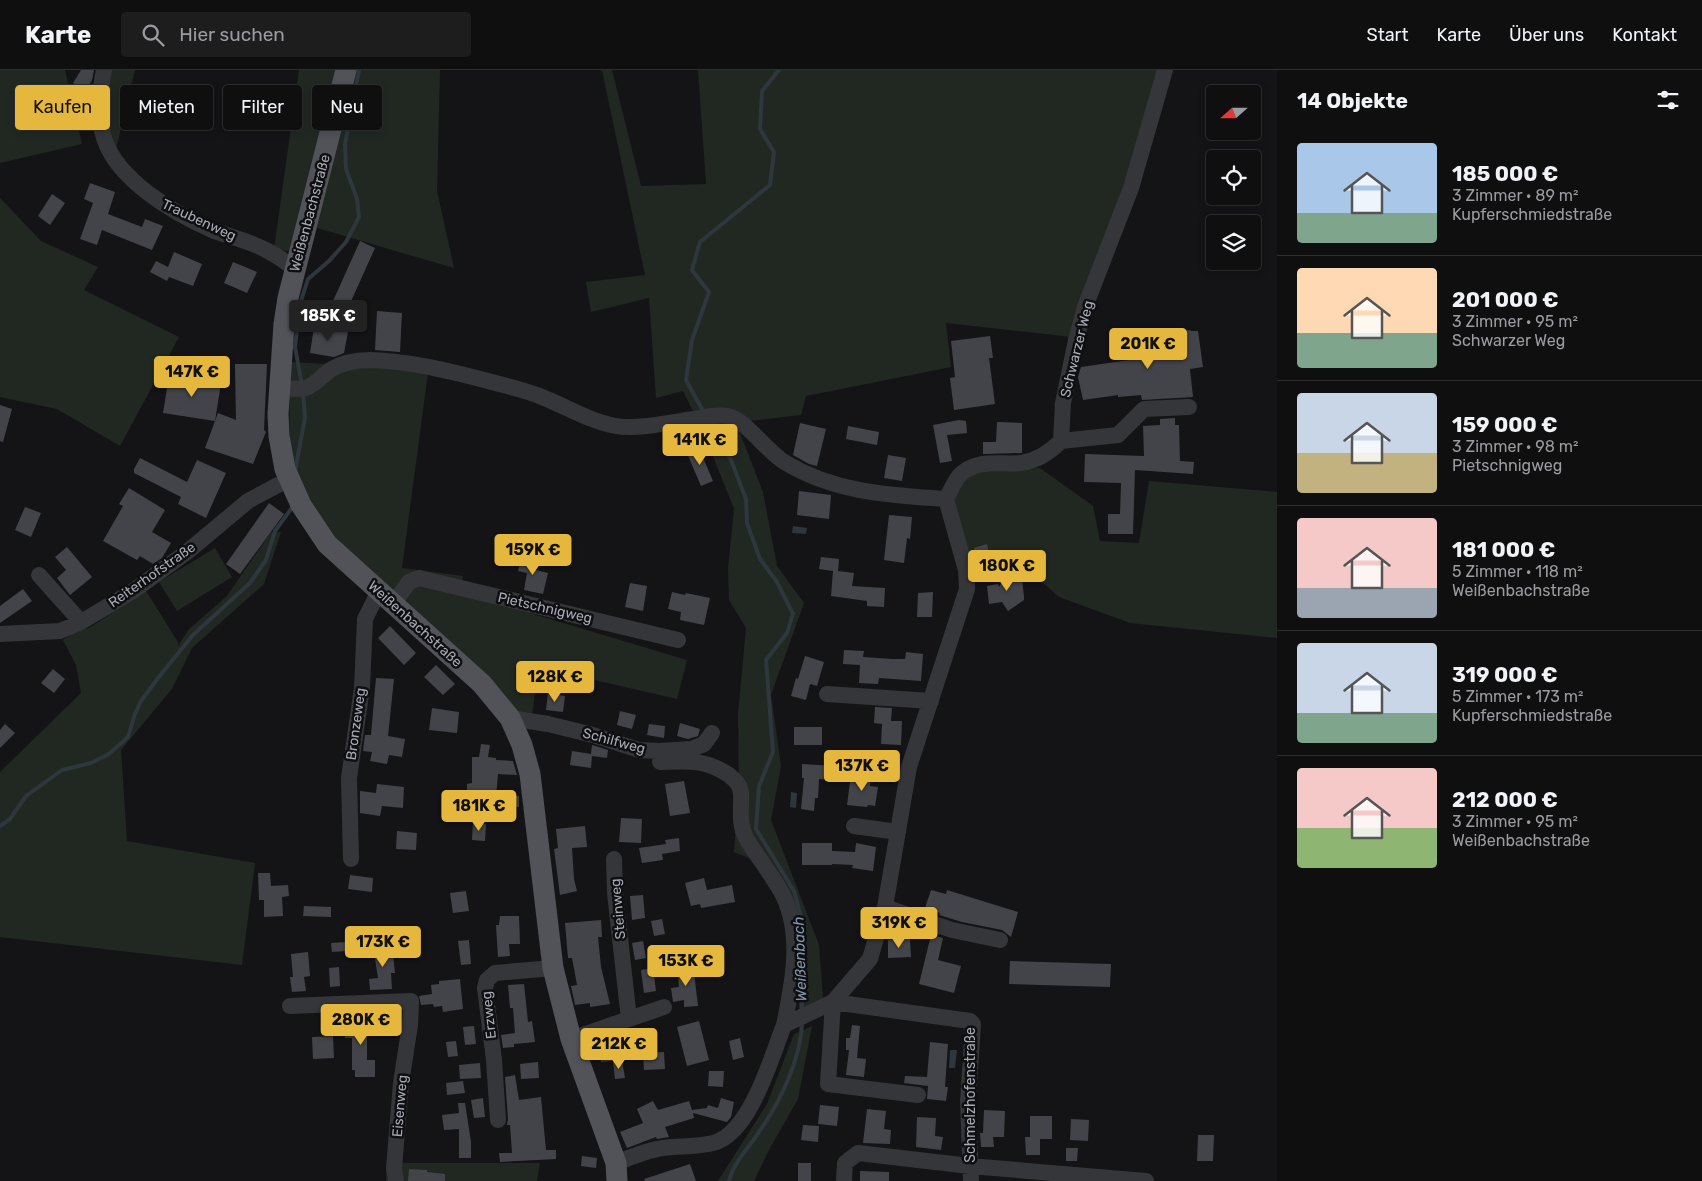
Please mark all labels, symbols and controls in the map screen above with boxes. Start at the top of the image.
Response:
search box [121,12,471,57]
text: Karte [25,21,91,49]
icon: search [139,21,167,49]
text: Hier suchen [179,23,285,46]
text: Start [1366,24,1409,46]
text: Karte [1437,24,1481,46]
text: Über uns [1509,24,1584,46]
text: Kontakt [1612,24,1677,46]
chip: Kaufen [15,85,110,130]
chip: Mieten [120,85,213,130]
chip: Filter [223,85,302,130]
chip: Neu [312,85,382,130]
north arrow [1206,85,1261,140]
map controls [1206,85,1261,270]
icon: filters [1654,86,1682,114]
text: 14 Objekte [1297,88,1408,113]
button: locate [1206,150,1261,205]
street label: Weißenbachstraße [286,152,334,273]
text: 185 000 € [1452,161,1559,186]
icon: home [1337,163,1397,223]
text: 3 Zimmer · 89 m² [1452,186,1579,205]
street label: Traubenweg [159,195,239,245]
text: Kupferschmiedstraße [1452,205,1612,224]
button: layers [1206,215,1261,270]
text: 201 000 € [1452,287,1559,312]
icon: home [1337,288,1397,348]
street label: Schwarzer Weg [1057,299,1097,399]
pin: 185K € [287,300,369,342]
text: 185K € [300,306,356,325]
text: 3 Zimmer · 95 m² [1452,312,1578,331]
pin: 201K € [1107,328,1189,370]
text: Schwarzer Weg [1452,331,1565,350]
text: 201K € [1120,334,1176,353]
pin: 147K € [151,356,233,398]
text: 147K € [165,362,219,381]
text: 159 000 € [1452,412,1558,437]
icon: home [1337,413,1397,473]
pin: 141K € [659,424,741,466]
text: 141K € [674,430,726,449]
text: 3 Zimmer · 98 m² [1452,437,1579,456]
text: Pietschnigweg [1452,456,1562,475]
pin: 159K € [492,534,574,576]
text: 181 000 € [1452,537,1555,562]
icon: home [1337,538,1397,598]
street label: Reiterhofstraße [105,539,199,611]
text: 159K € [505,540,561,559]
pin: 180K € [966,550,1048,592]
text: 180K € [979,556,1035,575]
text: 5 Zimmer · 118 m² [1452,562,1583,581]
street label: Weißenbachstraße [364,577,466,671]
text: Weißenbachstraße [1452,581,1590,600]
street label: Pietschnigweg [496,589,594,627]
pin: 128K € [514,660,596,703]
text: 319 000 € [1452,662,1558,687]
icon: home [1337,663,1397,723]
text: 128K € [527,667,583,686]
street label: Bronzeweg [343,687,369,761]
text: 5 Zimmer · 173 m² [1452,687,1583,706]
text: Kupferschmiedstraße [1452,706,1612,725]
street label: Schilfweg [581,724,647,758]
pin: 137K € [821,750,903,792]
text: 137K € [835,756,889,775]
text: 212 000 € [1452,787,1558,812]
icon: home [1337,788,1397,848]
pin: 181K € [438,790,520,832]
text: 181K € [452,796,506,815]
text: 3 Zimmer · 95 m² [1452,812,1578,831]
text: Weißenbachstraße [1452,831,1590,850]
street label: Steinweg [607,878,629,940]
pin: 319K € [858,906,940,949]
text: 319K € [871,913,927,932]
water label: Weißenbach [790,916,810,1002]
pin: 173K € [342,926,424,968]
text: 173K € [356,932,410,951]
pin: 153K € [645,944,727,987]
text: 153K € [658,951,714,970]
street label: Erzweg [478,990,500,1040]
pin: 280K € [320,1004,402,1046]
text: 280K € [332,1010,390,1029]
street label: Schmelzhofenstraße [962,1027,979,1163]
pin: 212K € [578,1028,660,1070]
text: 212K € [591,1034,647,1053]
street label: Eisenweg [389,1074,411,1138]

